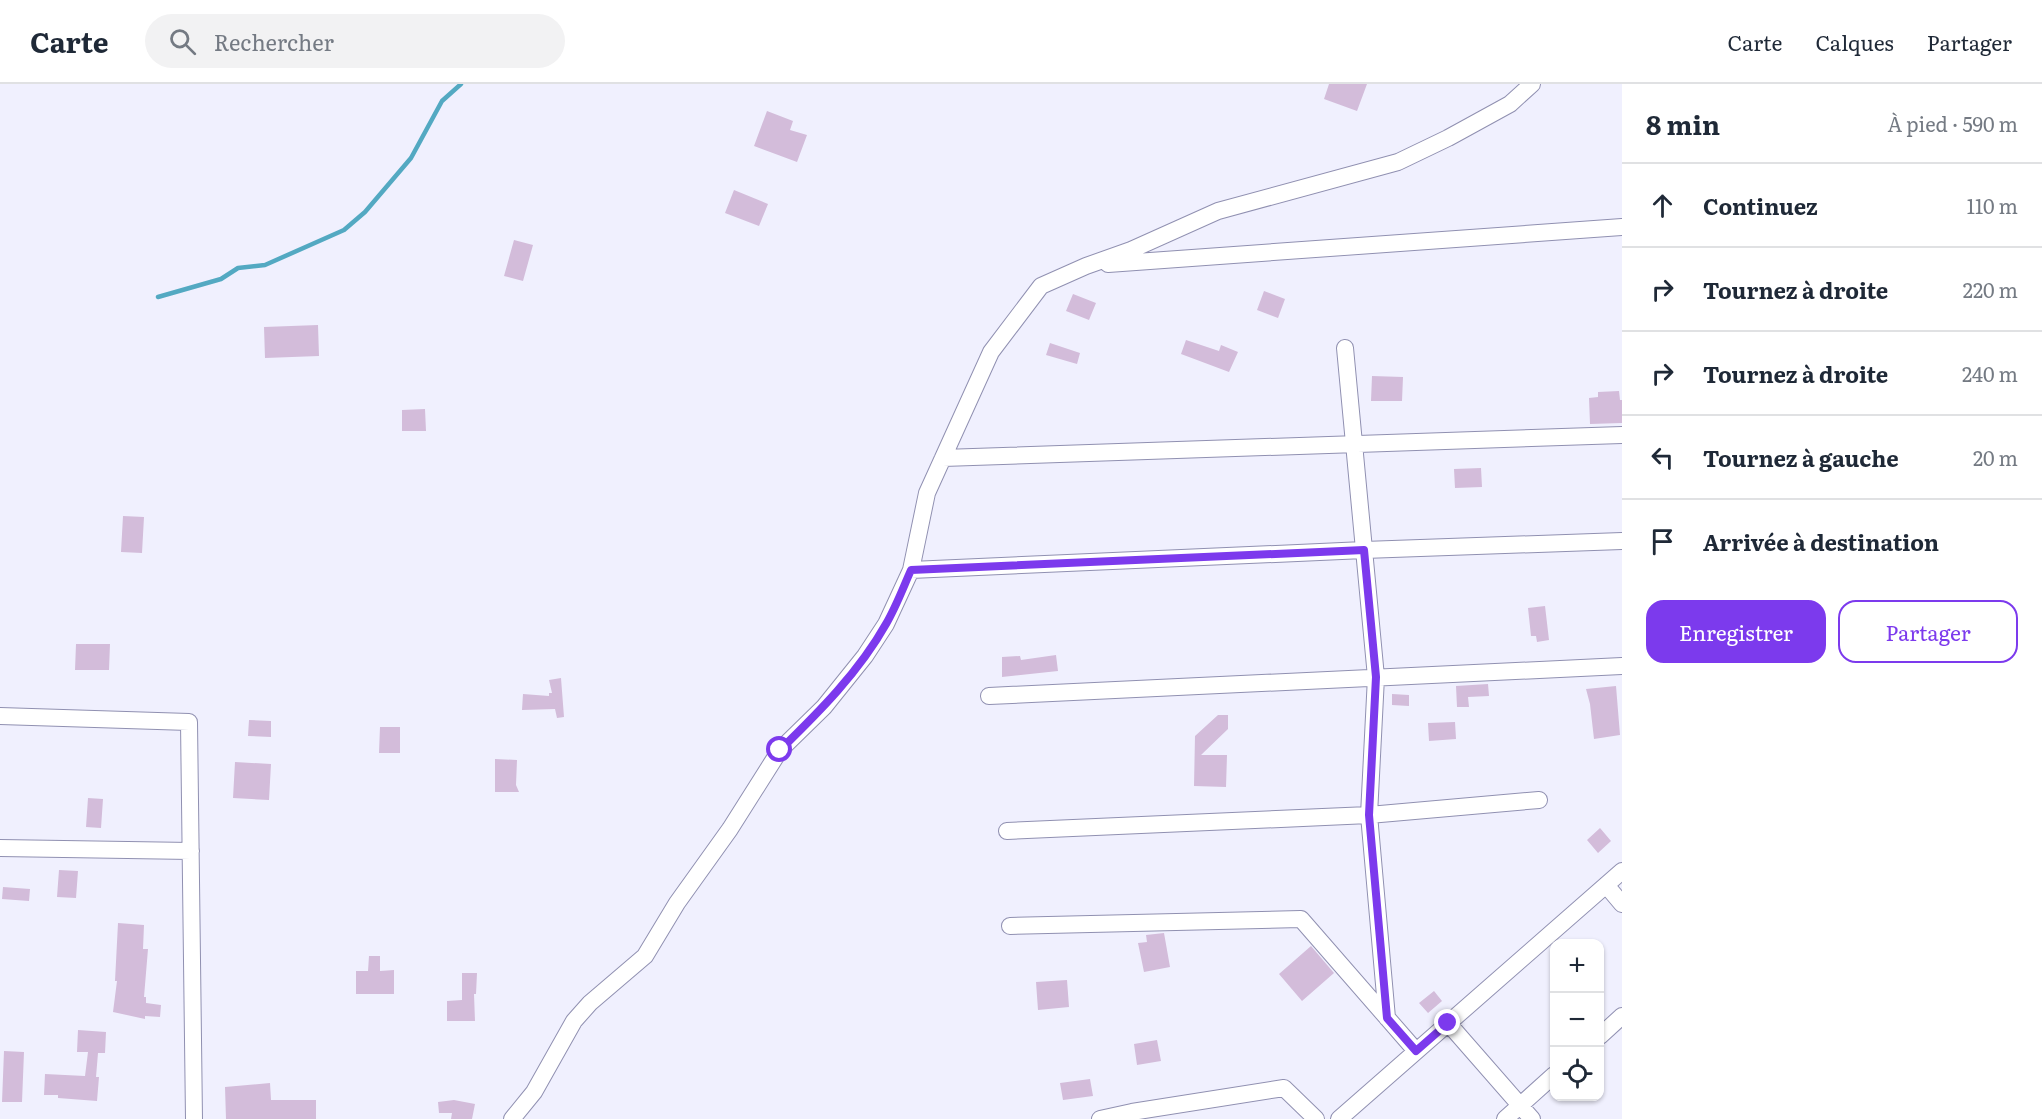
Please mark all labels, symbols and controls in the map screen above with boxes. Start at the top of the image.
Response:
search box [145,14,565,68]
text: Carte [30,20,109,62]
icon: search [166,25,199,58]
text: Rechercher [214,25,334,58]
text: Carte [1728,26,1782,57]
text: Calques [1815,26,1894,57]
text: Partager [1927,26,2012,57]
text: 8 min [1646,104,1720,143]
text: À pied · 590 m [1887,108,2018,138]
icon: ahead [1646,189,1679,222]
text: Continuez [1703,189,1818,222]
text: 110 m [1967,190,2018,220]
icon: right [1646,273,1679,306]
text: Tournez à droite [1703,273,1888,306]
text: 220 m [1963,274,2018,304]
icon: right [1646,357,1679,390]
text: Tournez à droite [1703,357,1888,390]
text: 240 m [1962,358,2018,388]
icon: left [1646,441,1679,474]
text: Tournez à gauche [1703,441,1899,474]
text: 20 m [1973,442,2018,472]
icon: arrive [1646,525,1679,558]
text: Arrivée à destination [1703,525,1939,558]
button: Enregistrer [1646,600,1826,663]
button: Partager [1838,600,2018,663]
route start [766,736,792,762]
map controls [1550,939,1604,1101]
button: + [1550,939,1604,993]
button: − [1550,993,1604,1047]
route end [1434,1009,1460,1035]
button: locate [1550,1047,1604,1101]

